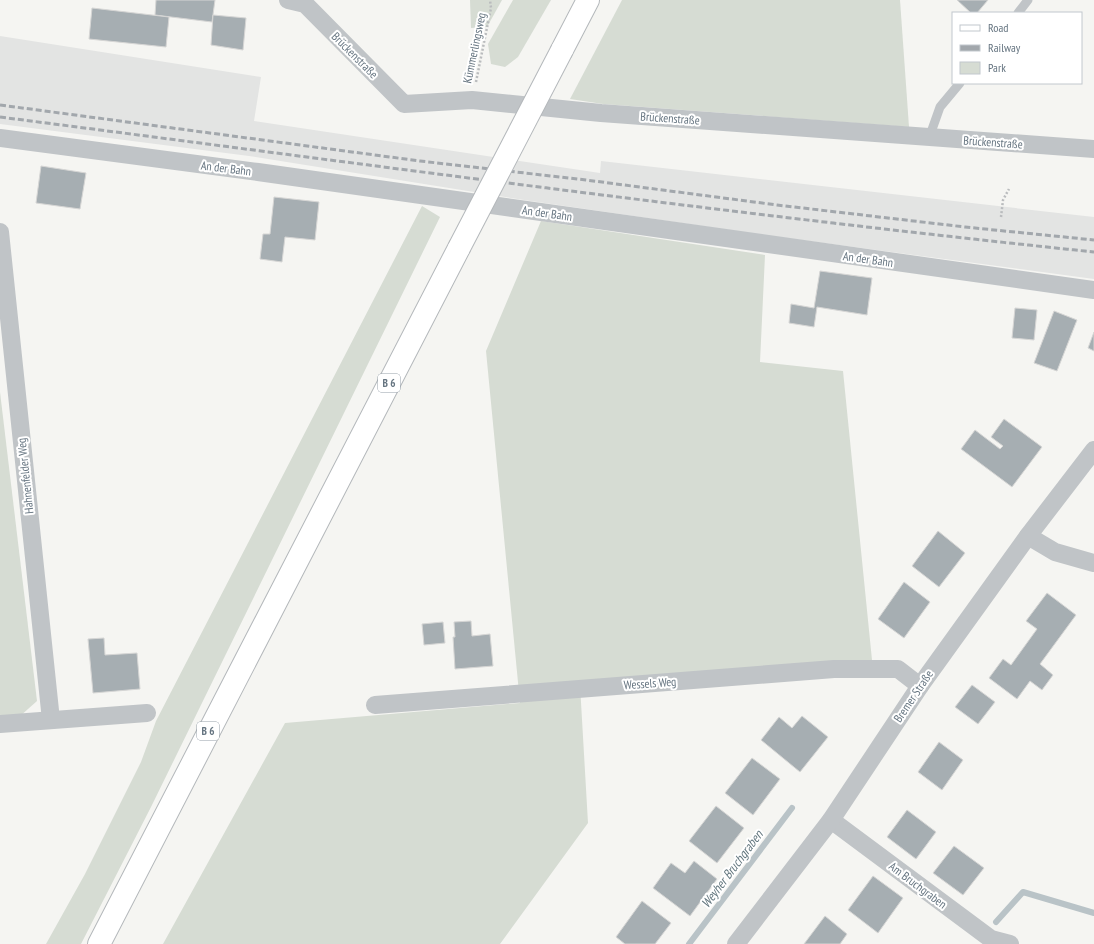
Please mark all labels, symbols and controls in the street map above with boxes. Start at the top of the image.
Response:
street label: Kümmerlingsweg [459,11,489,85]
legend [952,12,1082,84]
text: Road [988,20,1008,35]
street label: Brückenstraße [329,29,381,81]
text: Railway [988,40,1021,55]
text: Park [988,60,1006,75]
street label: Brückenstraße [640,108,700,128]
street label: Brückenstraße [963,132,1023,152]
street label: An der Bahn [200,157,252,179]
street label: An der Bahn [521,202,573,224]
street label: An der Bahn [842,248,894,270]
road number: B 6 [378,374,400,392]
street label: Hahnenfelder Weg [14,437,36,515]
street label: Bremer Straße [890,667,936,725]
street label: Wessels Weg [623,674,677,692]
road number: B 6 [197,722,219,740]
water label: Weyher Bruchgraben [697,826,767,911]
street label: Am Bruchgraben [886,858,950,912]

